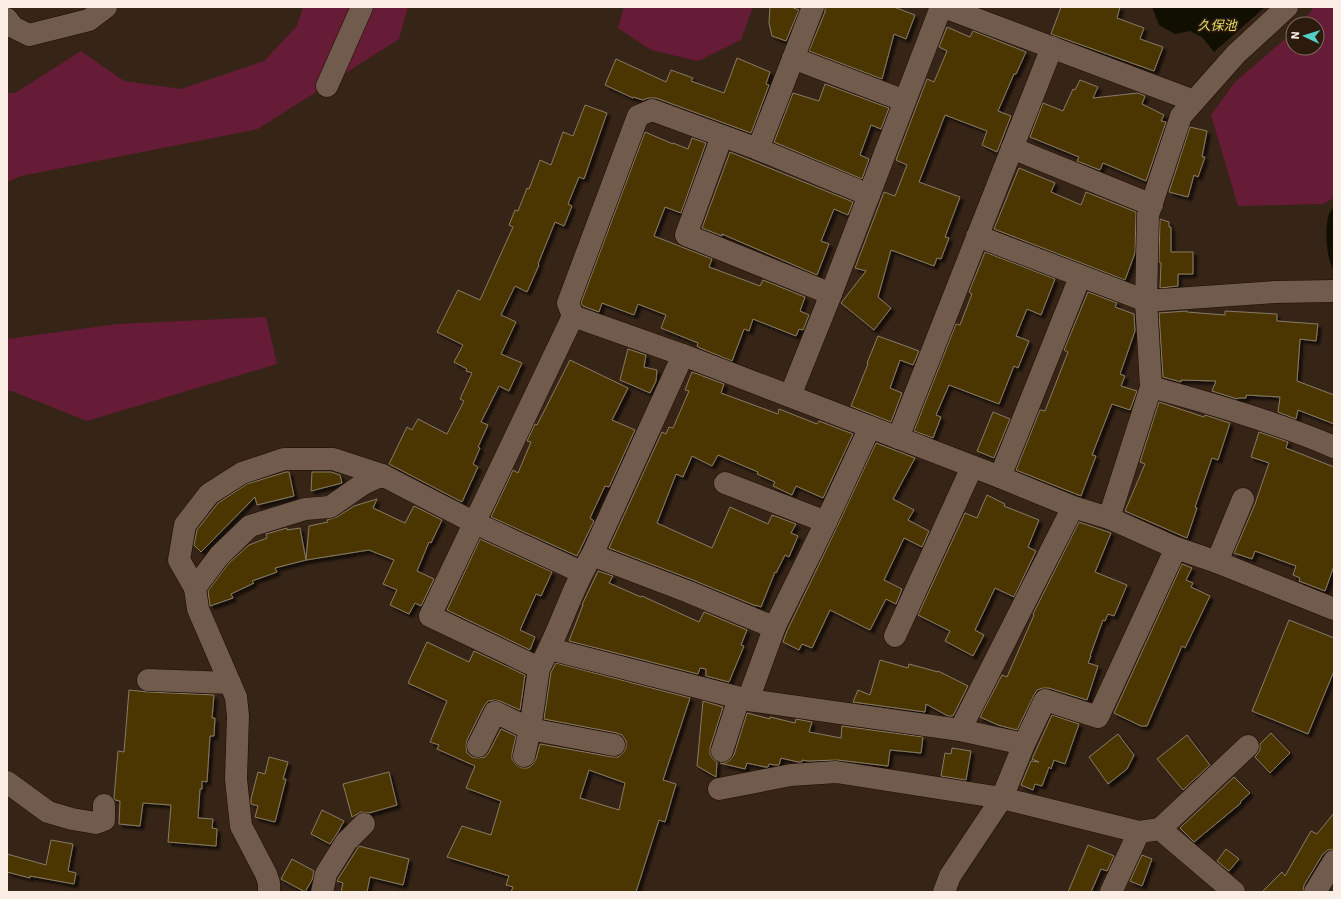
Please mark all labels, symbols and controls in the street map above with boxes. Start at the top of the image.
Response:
north arrow [1285,16,1325,56]
water label: 久保池 [1197,17,1238,34]
text: N [1288,31,1302,40]

